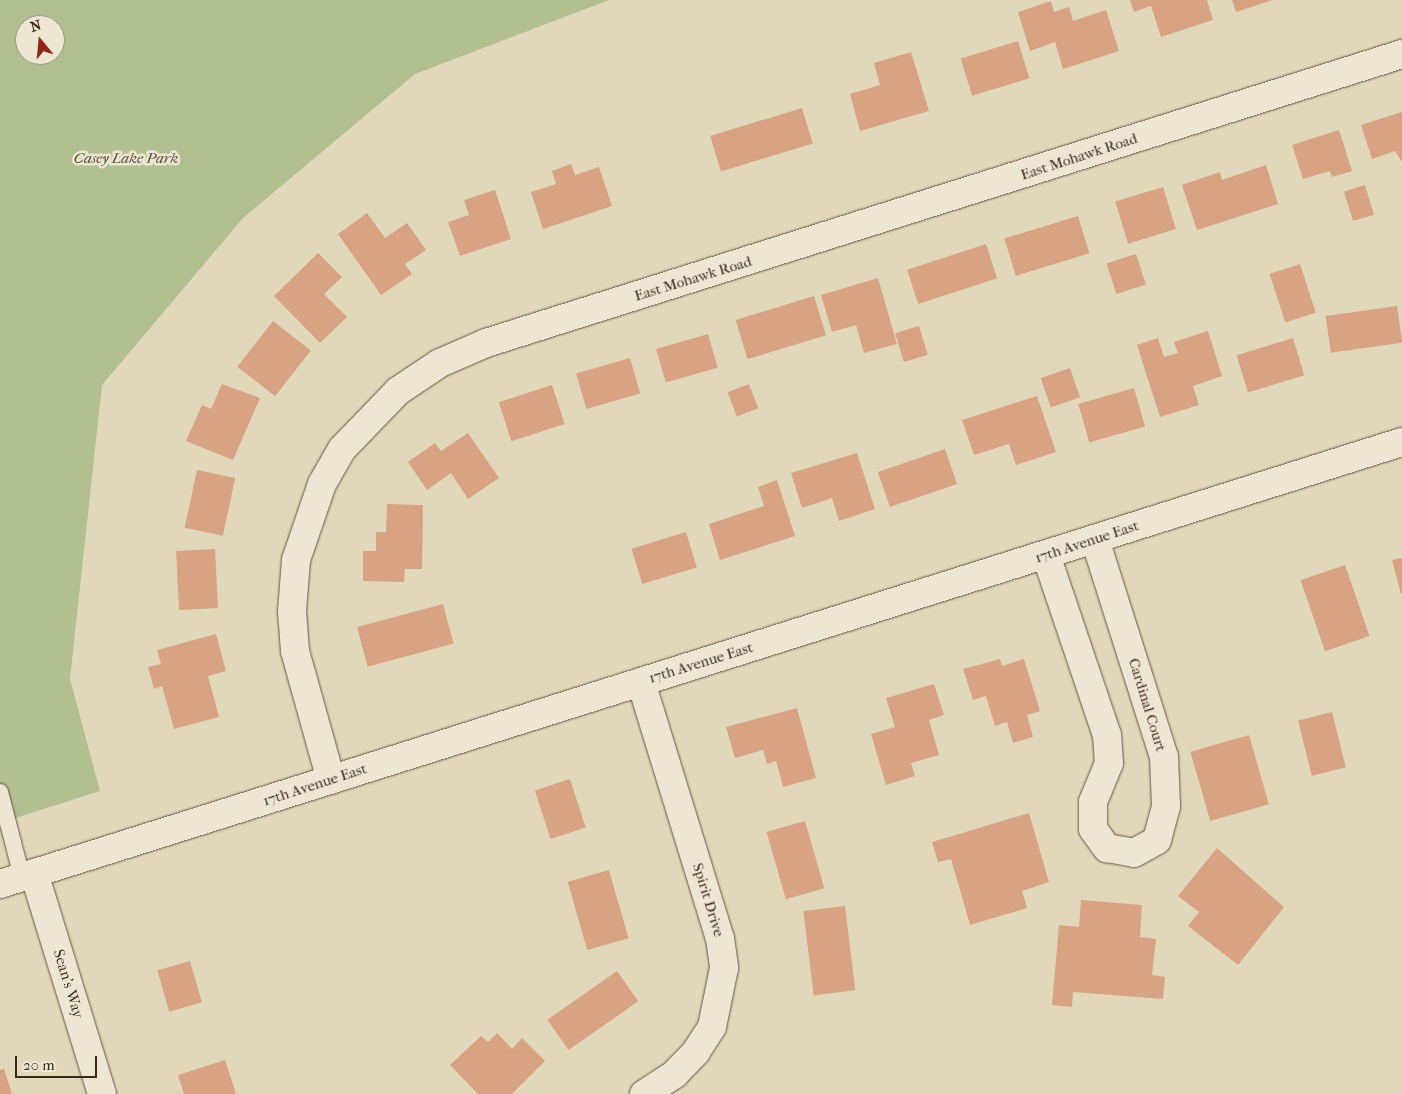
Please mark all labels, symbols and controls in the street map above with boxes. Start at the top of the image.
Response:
north arrow [15,15,65,65]
text: N [28,16,43,36]
street label: East Mohawk Road [1018,130,1140,184]
park label: Casey Lake Park [74,150,178,168]
street label: East Mohawk Road [632,253,754,305]
street label: 17th Avenue East [1033,517,1141,567]
street label: 17th Avenue East [647,639,755,687]
street label: Cardinal Court [1124,656,1170,754]
street label: 17th Avenue East [261,760,369,810]
street label: Spirit Drive [688,861,728,939]
street label: Sean's Way [49,947,87,1021]
scale bar [18,1046,100,1078]
text: 20 m [23,1056,55,1074]

